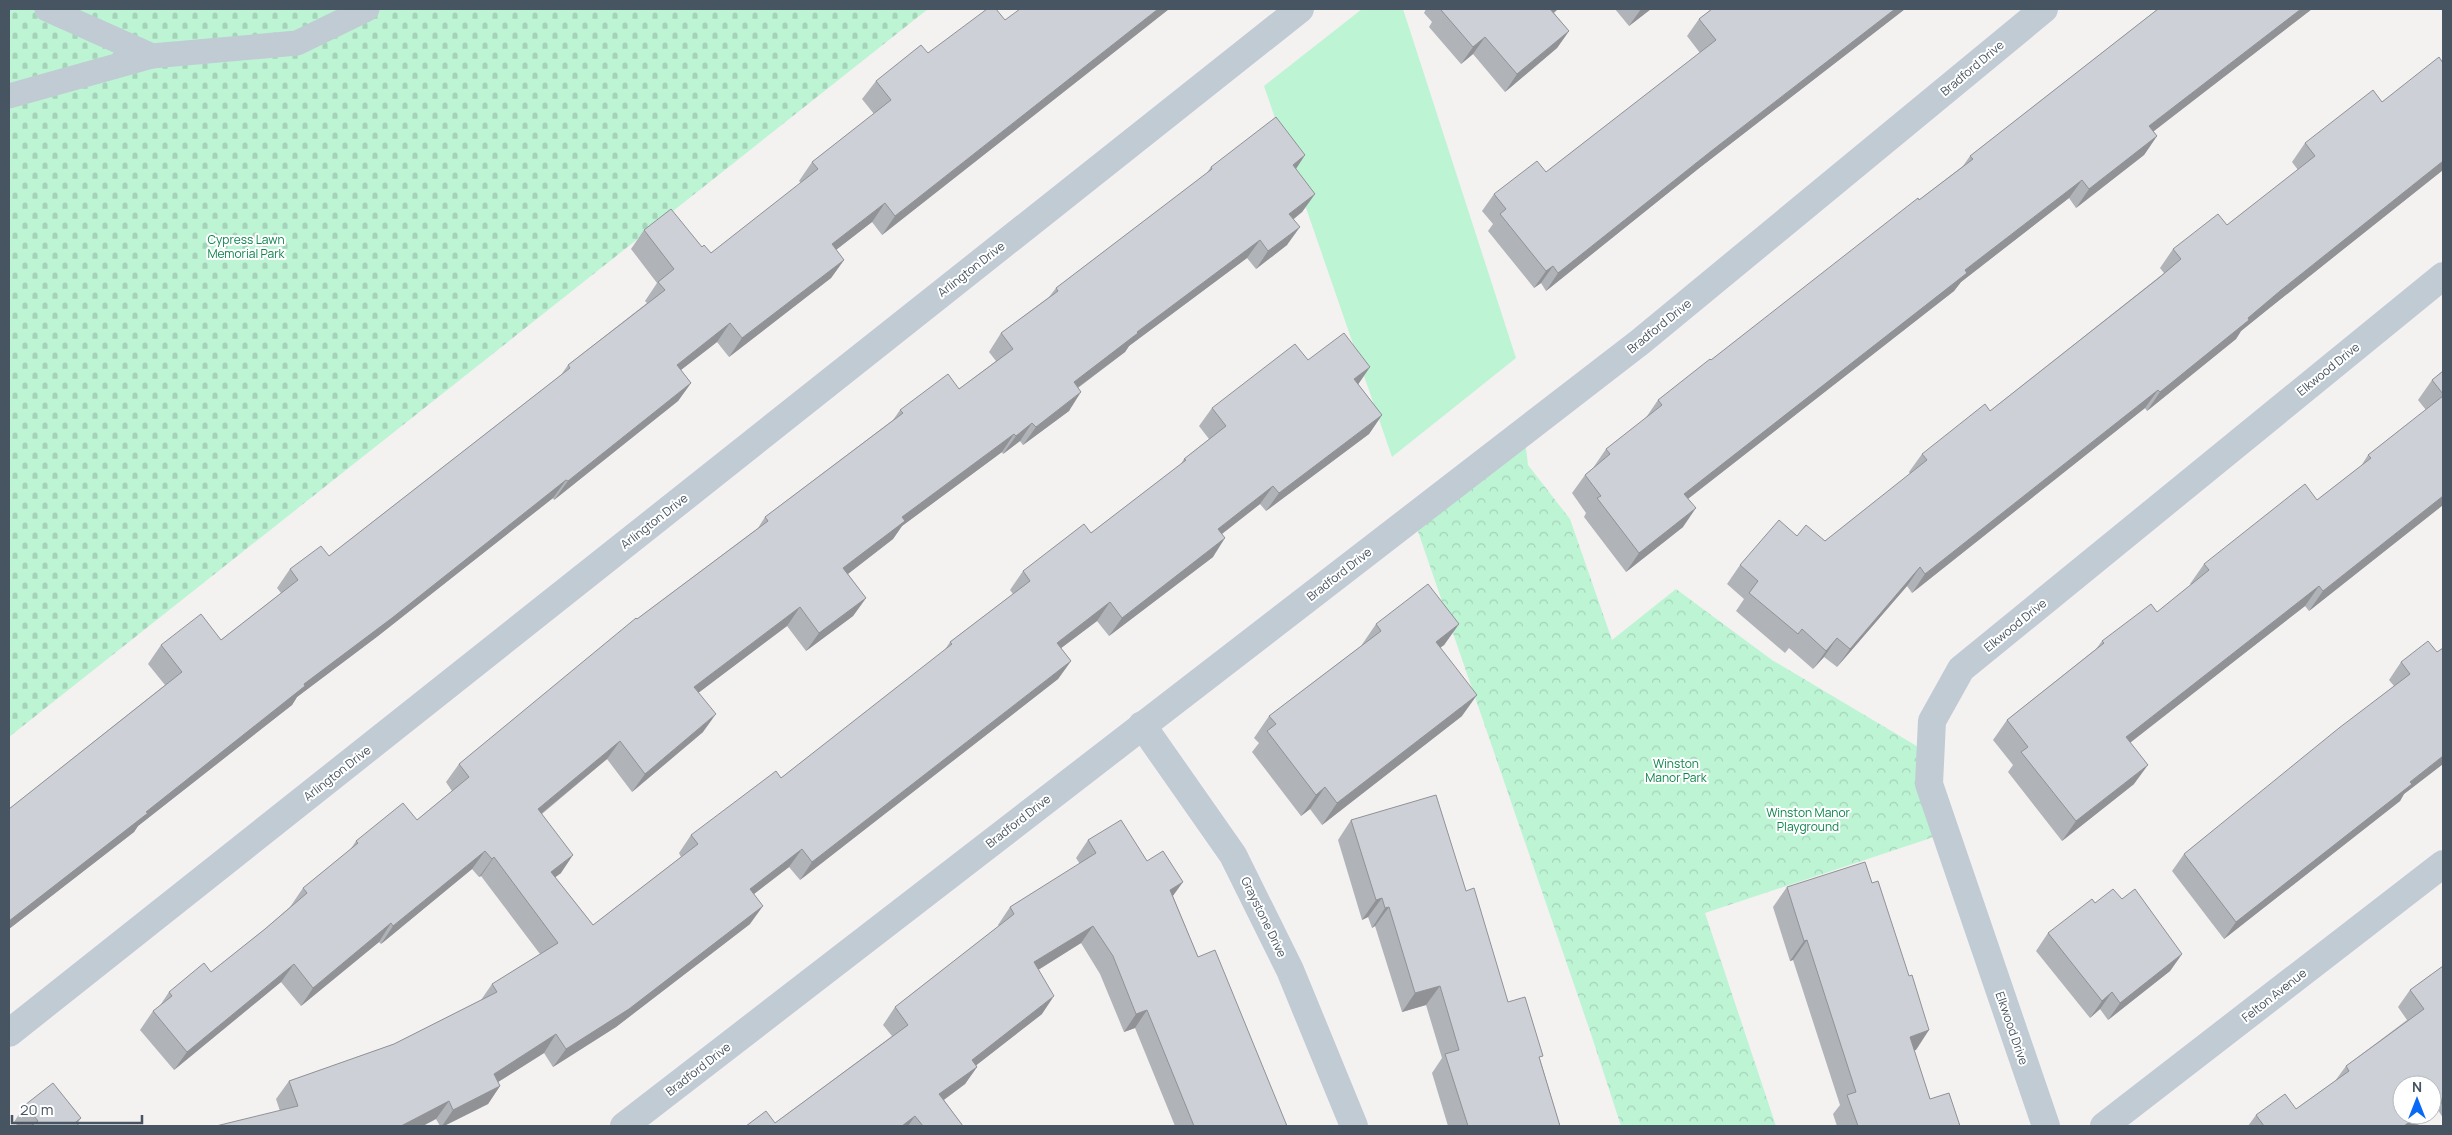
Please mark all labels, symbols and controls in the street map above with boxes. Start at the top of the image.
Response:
street label: Bradford Drive [1937,36,2007,100]
park label: Cypress Lawn Memorial Park [207,231,286,262]
street label: Arlington Drive [934,237,1008,301]
street label: Bradford Drive [1623,295,1695,357]
street label: Elkwood Drive [2293,338,2363,400]
street label: Arlington Drive [617,489,691,553]
street label: Bradford Drive [1303,543,1375,605]
street label: Elkwood Drive [1980,594,2050,656]
street label: Arlington Drive [300,741,374,805]
park label: Winston Manor Park [1645,755,1708,786]
street label: Bradford Drive [982,790,1054,852]
park label: Winston Manor Playground [1766,804,1851,835]
street label: Graystone Drive [1237,874,1291,960]
street label: Felton Avenue [2238,964,2310,1026]
street label: Elkwood Drive [1992,989,2032,1067]
street label: Bradford Drive [662,1038,734,1100]
north arrow [2392,1075,2442,1125]
text: N [2412,1077,2422,1096]
scale bar [12,1092,142,1124]
text: 20 m [20,1099,53,1120]

